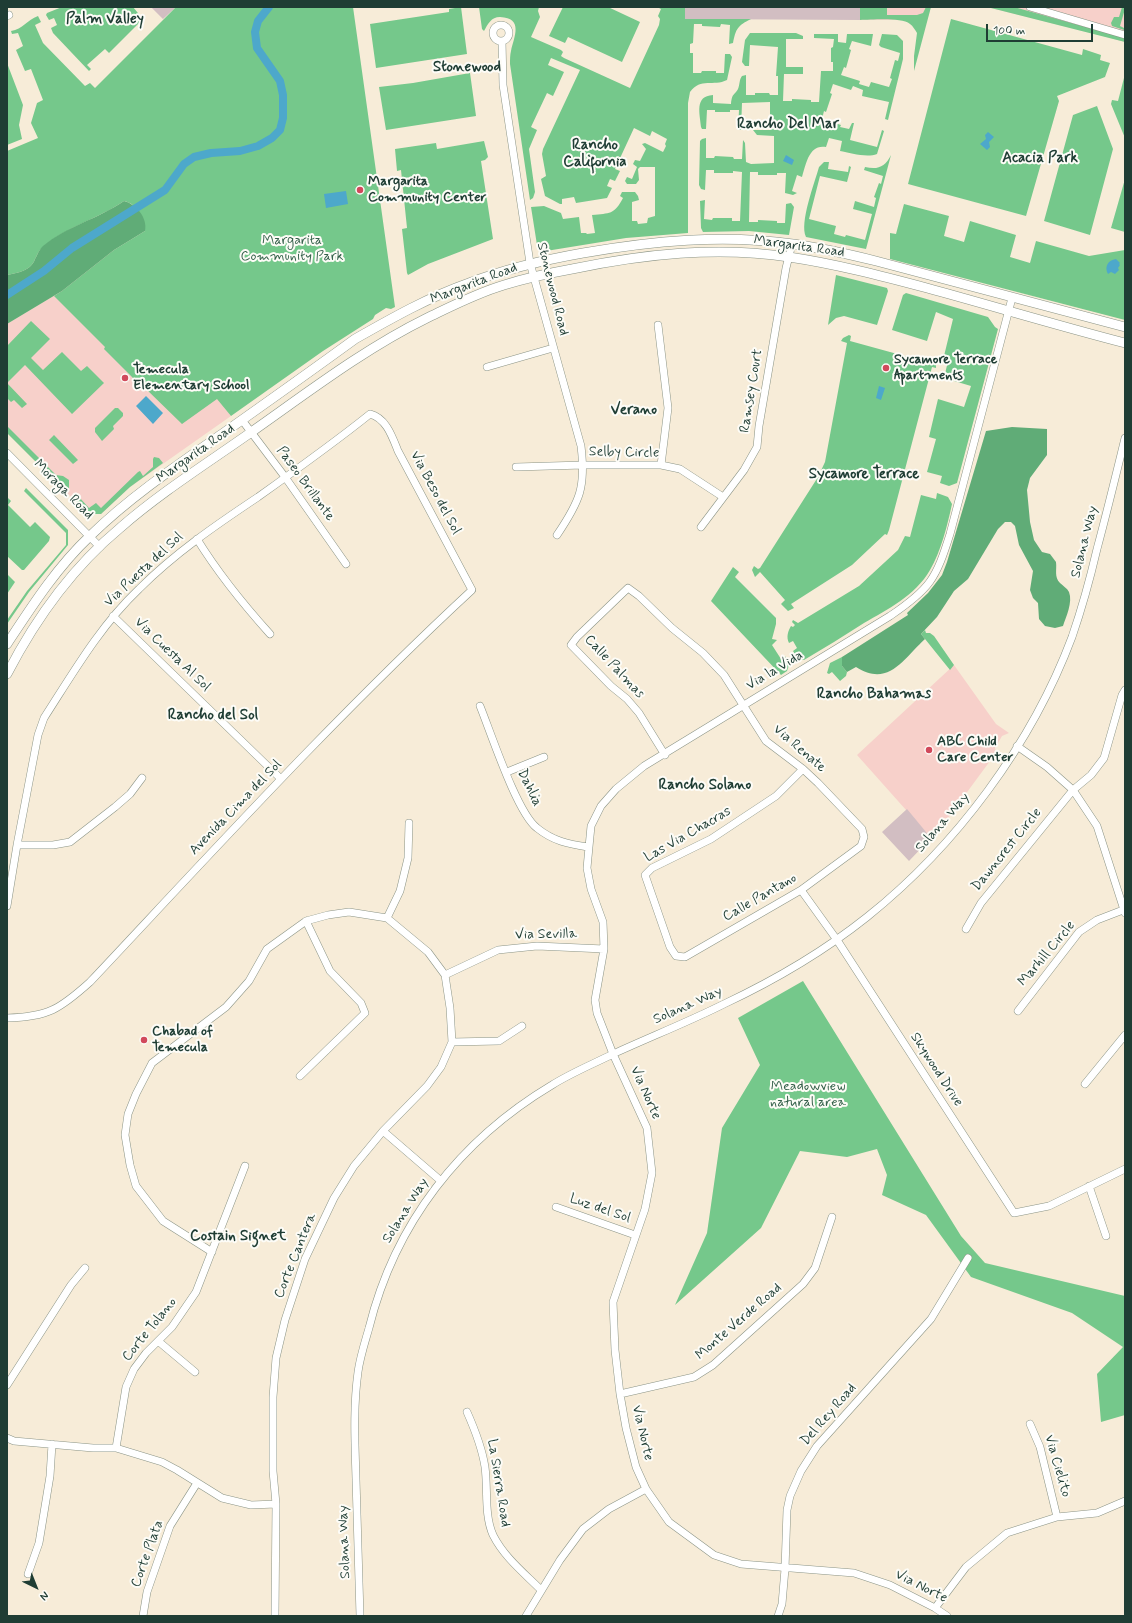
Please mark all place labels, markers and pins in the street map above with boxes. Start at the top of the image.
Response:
place label: Margarita Community Center [368,174,487,206]
marker: Margarita Community Center [355,185,365,195]
place label: Sycamore Terrace Apartments [894,352,997,384]
place label: Temecula Elementary School [133,362,249,394]
marker: Sycamore Terrace Apartments [881,363,891,373]
marker: Temecula Elementary School [120,373,130,383]
place label: ABC Child Care Center [937,734,1013,766]
marker: ABC Child Care Center [924,745,934,755]
place label: Chabad of Temecula [152,1024,213,1056]
marker: Chabad of Temecula [139,1035,149,1045]

